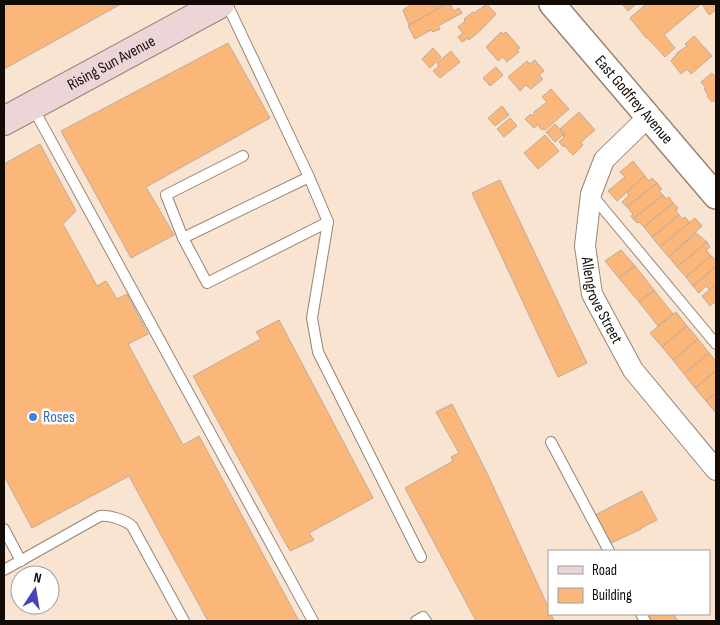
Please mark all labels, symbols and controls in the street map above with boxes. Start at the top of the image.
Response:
street label: Rising Sun Avenue [64,31,158,94]
street label: East Godfrey Avenue [591,52,677,148]
street label: Allengrove Street [577,255,627,347]
place label: Roses [43,408,75,427]
marker: Roses [27,411,39,423]
legend [548,550,710,615]
text: Road [592,561,617,580]
north arrow [10,565,60,615]
text: N [32,569,43,587]
text: Building [592,586,632,605]

